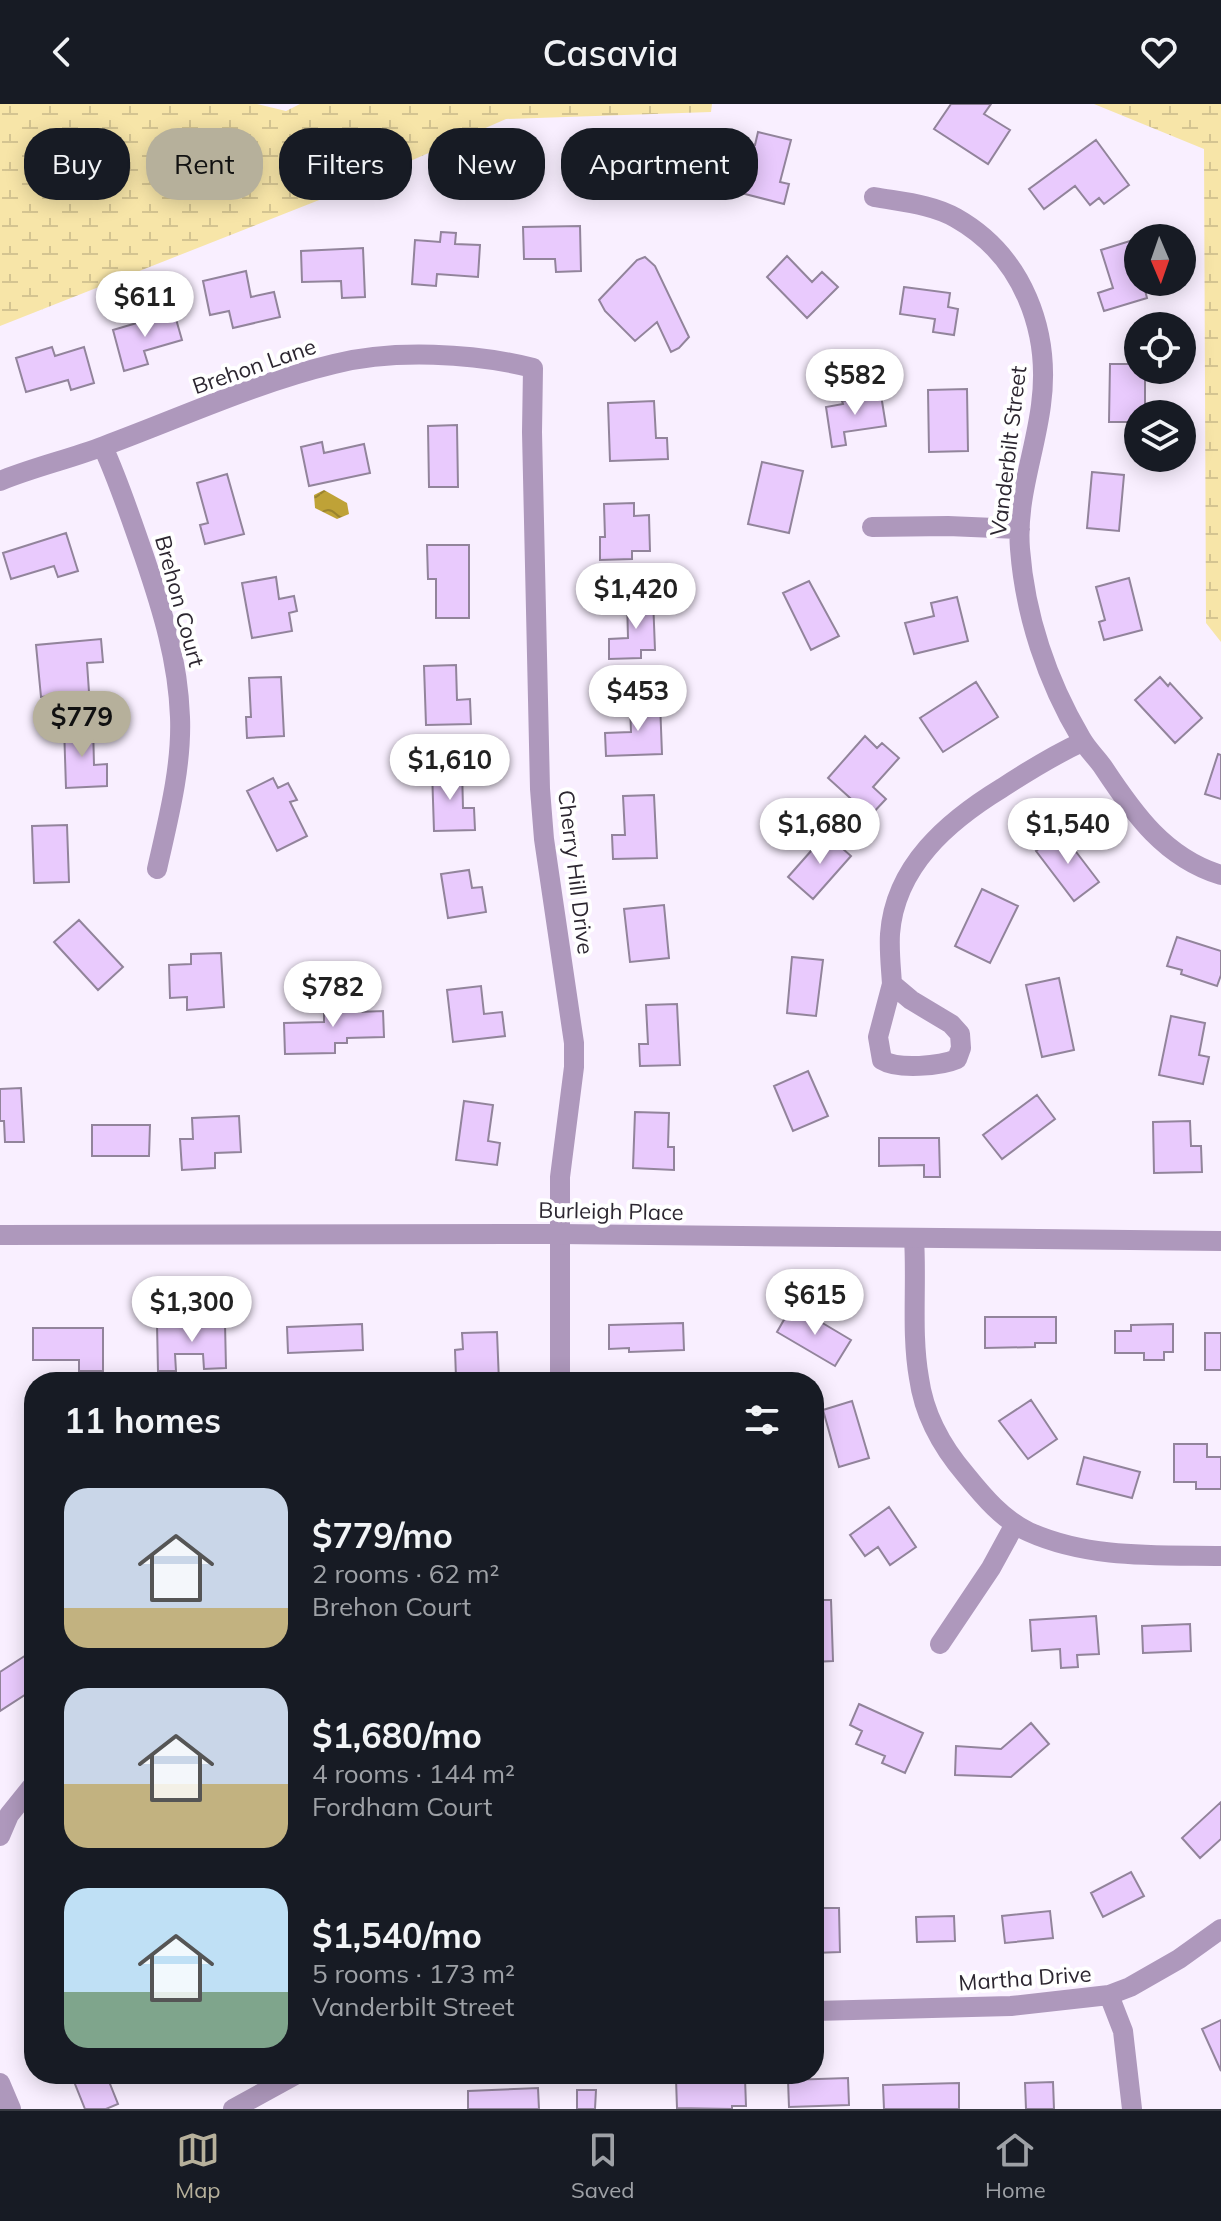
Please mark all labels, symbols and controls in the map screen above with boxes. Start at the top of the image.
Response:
icon: back [40,30,84,74]
text: Casavia [543,30,678,75]
icon: heart [1137,30,1181,74]
chip: Buy [24,128,130,200]
chip: Rent [146,128,263,200]
chip: Filters [279,128,412,200]
chip: New [428,128,545,200]
chip: Apartment [561,128,758,200]
north arrow [1124,224,1196,296]
map controls [1124,224,1196,472]
pin: $611 [98,271,192,339]
text: $611 [114,280,176,313]
button: locate [1124,312,1196,384]
street label: Brehon Lane [188,332,320,400]
pin: $582 [808,349,902,417]
text: $582 [824,358,886,391]
street label: Vanderbilt Street [984,364,1032,538]
button: layers [1124,400,1196,472]
street label: Brehon Court [149,532,211,670]
pin: $1,420 [571,563,701,631]
text: $1,420 [594,572,678,605]
pin: $453 [591,665,685,733]
text: $453 [607,674,669,707]
pin: $779 [35,691,129,759]
text: $779 [51,700,113,733]
pin: $1,610 [385,734,515,802]
text: $1,610 [408,743,492,776]
street label: Cherry Hill Drive [552,788,600,956]
pin: $1,680 [755,798,885,866]
pin: $1,540 [1003,798,1133,866]
text: $1,680 [778,807,862,840]
text: $1,540 [1026,807,1110,840]
pin: $782 [286,961,380,1029]
text: $782 [302,970,364,1003]
street label: Burleigh Place [538,1196,684,1226]
pin: $615 [768,1269,862,1337]
pin: $1,300 [127,1276,257,1344]
text: $615 [784,1278,846,1311]
text: $1,300 [150,1285,234,1318]
icon: filters [740,1398,784,1442]
text: 11 homes [64,1399,221,1442]
text: $779/mo [312,1514,453,1557]
icon: home [128,1520,224,1616]
text: 2 rooms · 62 m² [312,1557,499,1590]
text: Brehon Court [312,1590,471,1623]
text: $1,680/mo [312,1714,482,1757]
icon: home [128,1720,224,1816]
text: 4 rooms · 144 m² [312,1757,515,1790]
text: Fordham Court [312,1790,492,1823]
text: $1,540/mo [312,1914,482,1957]
icon: home [128,1920,224,2016]
text: 5 rooms · 173 m² [312,1957,515,1990]
street label: Martha Drive [958,1959,1092,1997]
text: Vanderbilt Street [312,1990,514,2023]
tab: Map [175,2128,221,2204]
tab: Saved [571,2128,635,2204]
tab: Home [985,2128,1046,2204]

